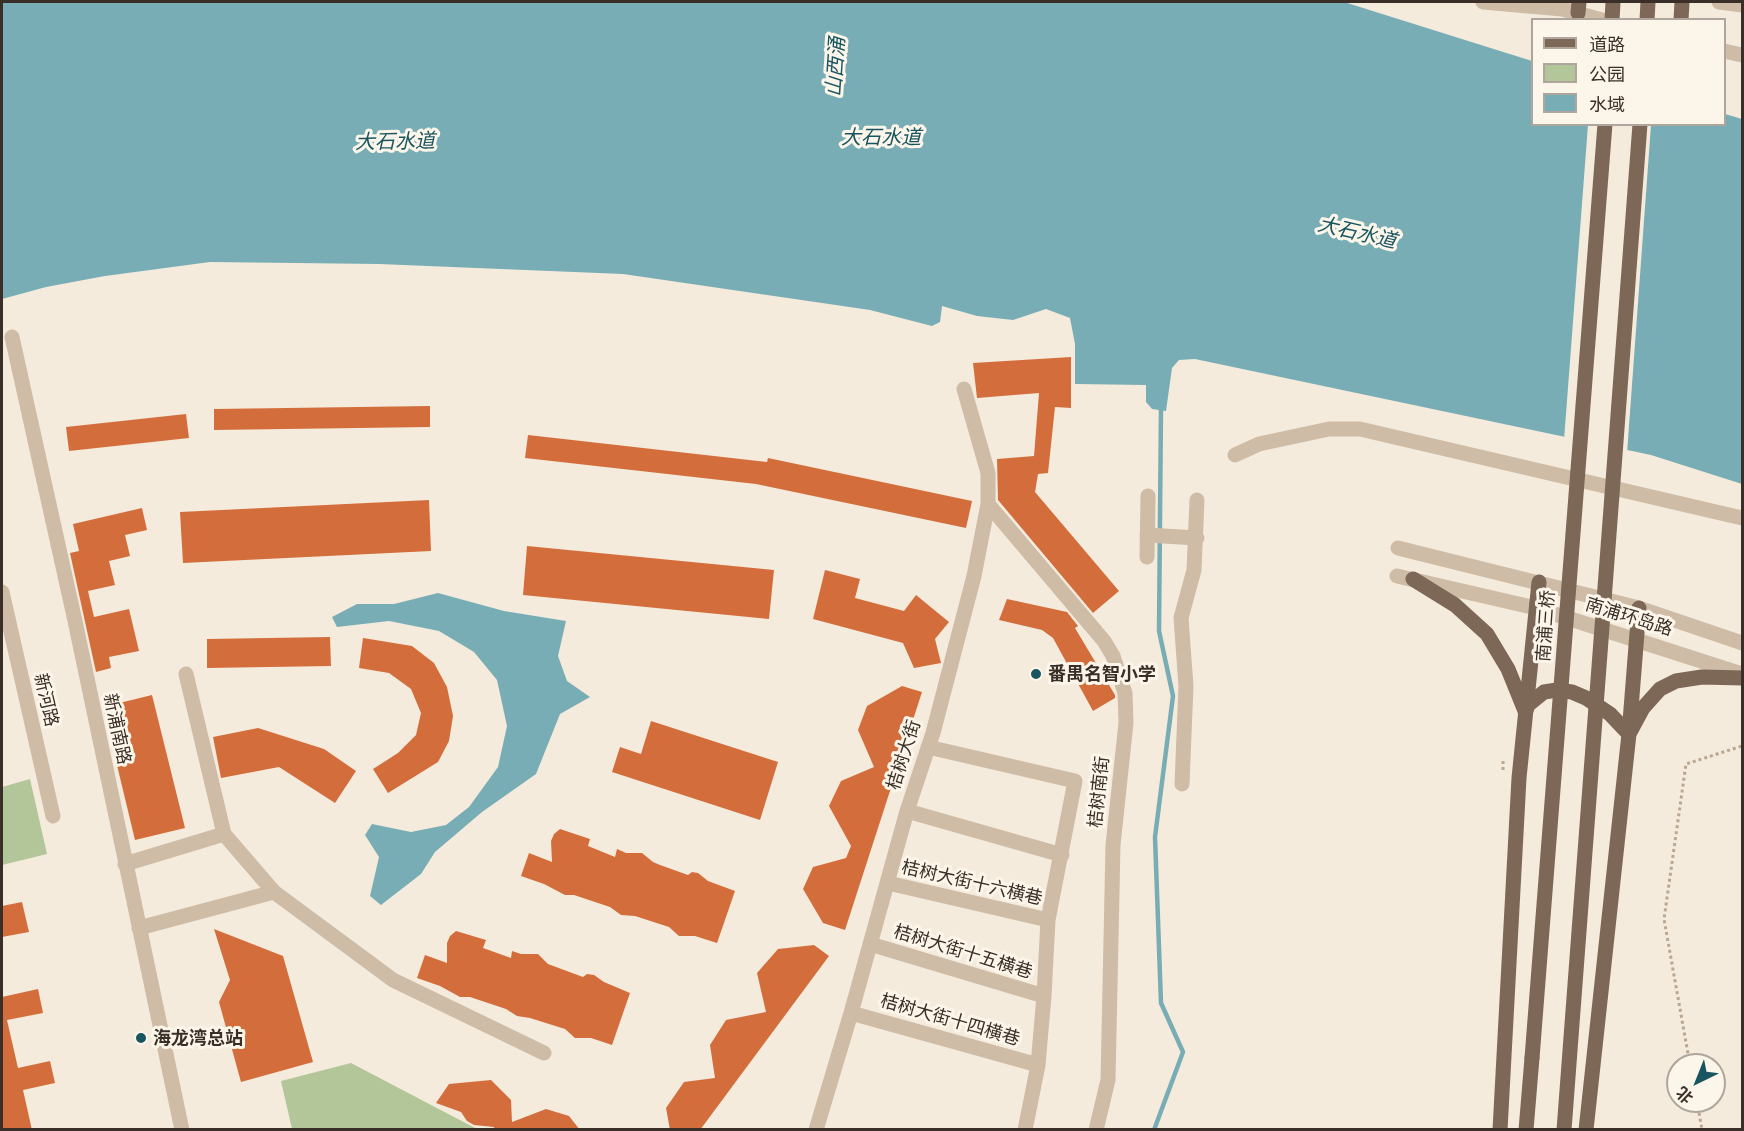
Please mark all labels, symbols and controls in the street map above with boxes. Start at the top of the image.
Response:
legend [1531,18,1726,126]
text: 道路 [1589,34,1625,55]
water label: 山西涌 [822,36,850,98]
text: 公园 [1589,64,1625,85]
text: 水域 [1589,94,1625,115]
water label: 大石水道 [841,126,921,150]
water label: 大石水道 [355,129,435,155]
water label: 大石水道 [1315,212,1399,254]
street label: 南浦三桥 [1533,589,1559,663]
street label: 南浦环岛路 [1583,594,1675,640]
place label: 番禺名智小学 [1048,663,1156,685]
marker: 番禺名智小学 [1029,667,1043,681]
street label: 新河路 [29,671,63,729]
street label: 新浦南路 [99,692,135,766]
street label: 桔树大街 [883,717,925,793]
street label: 桔树南街 [1084,755,1114,829]
street label: 桔树大街十六横巷 [899,856,1045,910]
street label: 桔树大街十五横巷 [891,921,1035,983]
street label: 桔树大街十四横巷 [878,990,1022,1050]
place label: 海龙湾总站 [153,1027,243,1049]
marker: 海龙湾总站 [134,1031,148,1045]
north arrow [1666,1053,1726,1113]
text: 北 [1672,1083,1697,1107]

